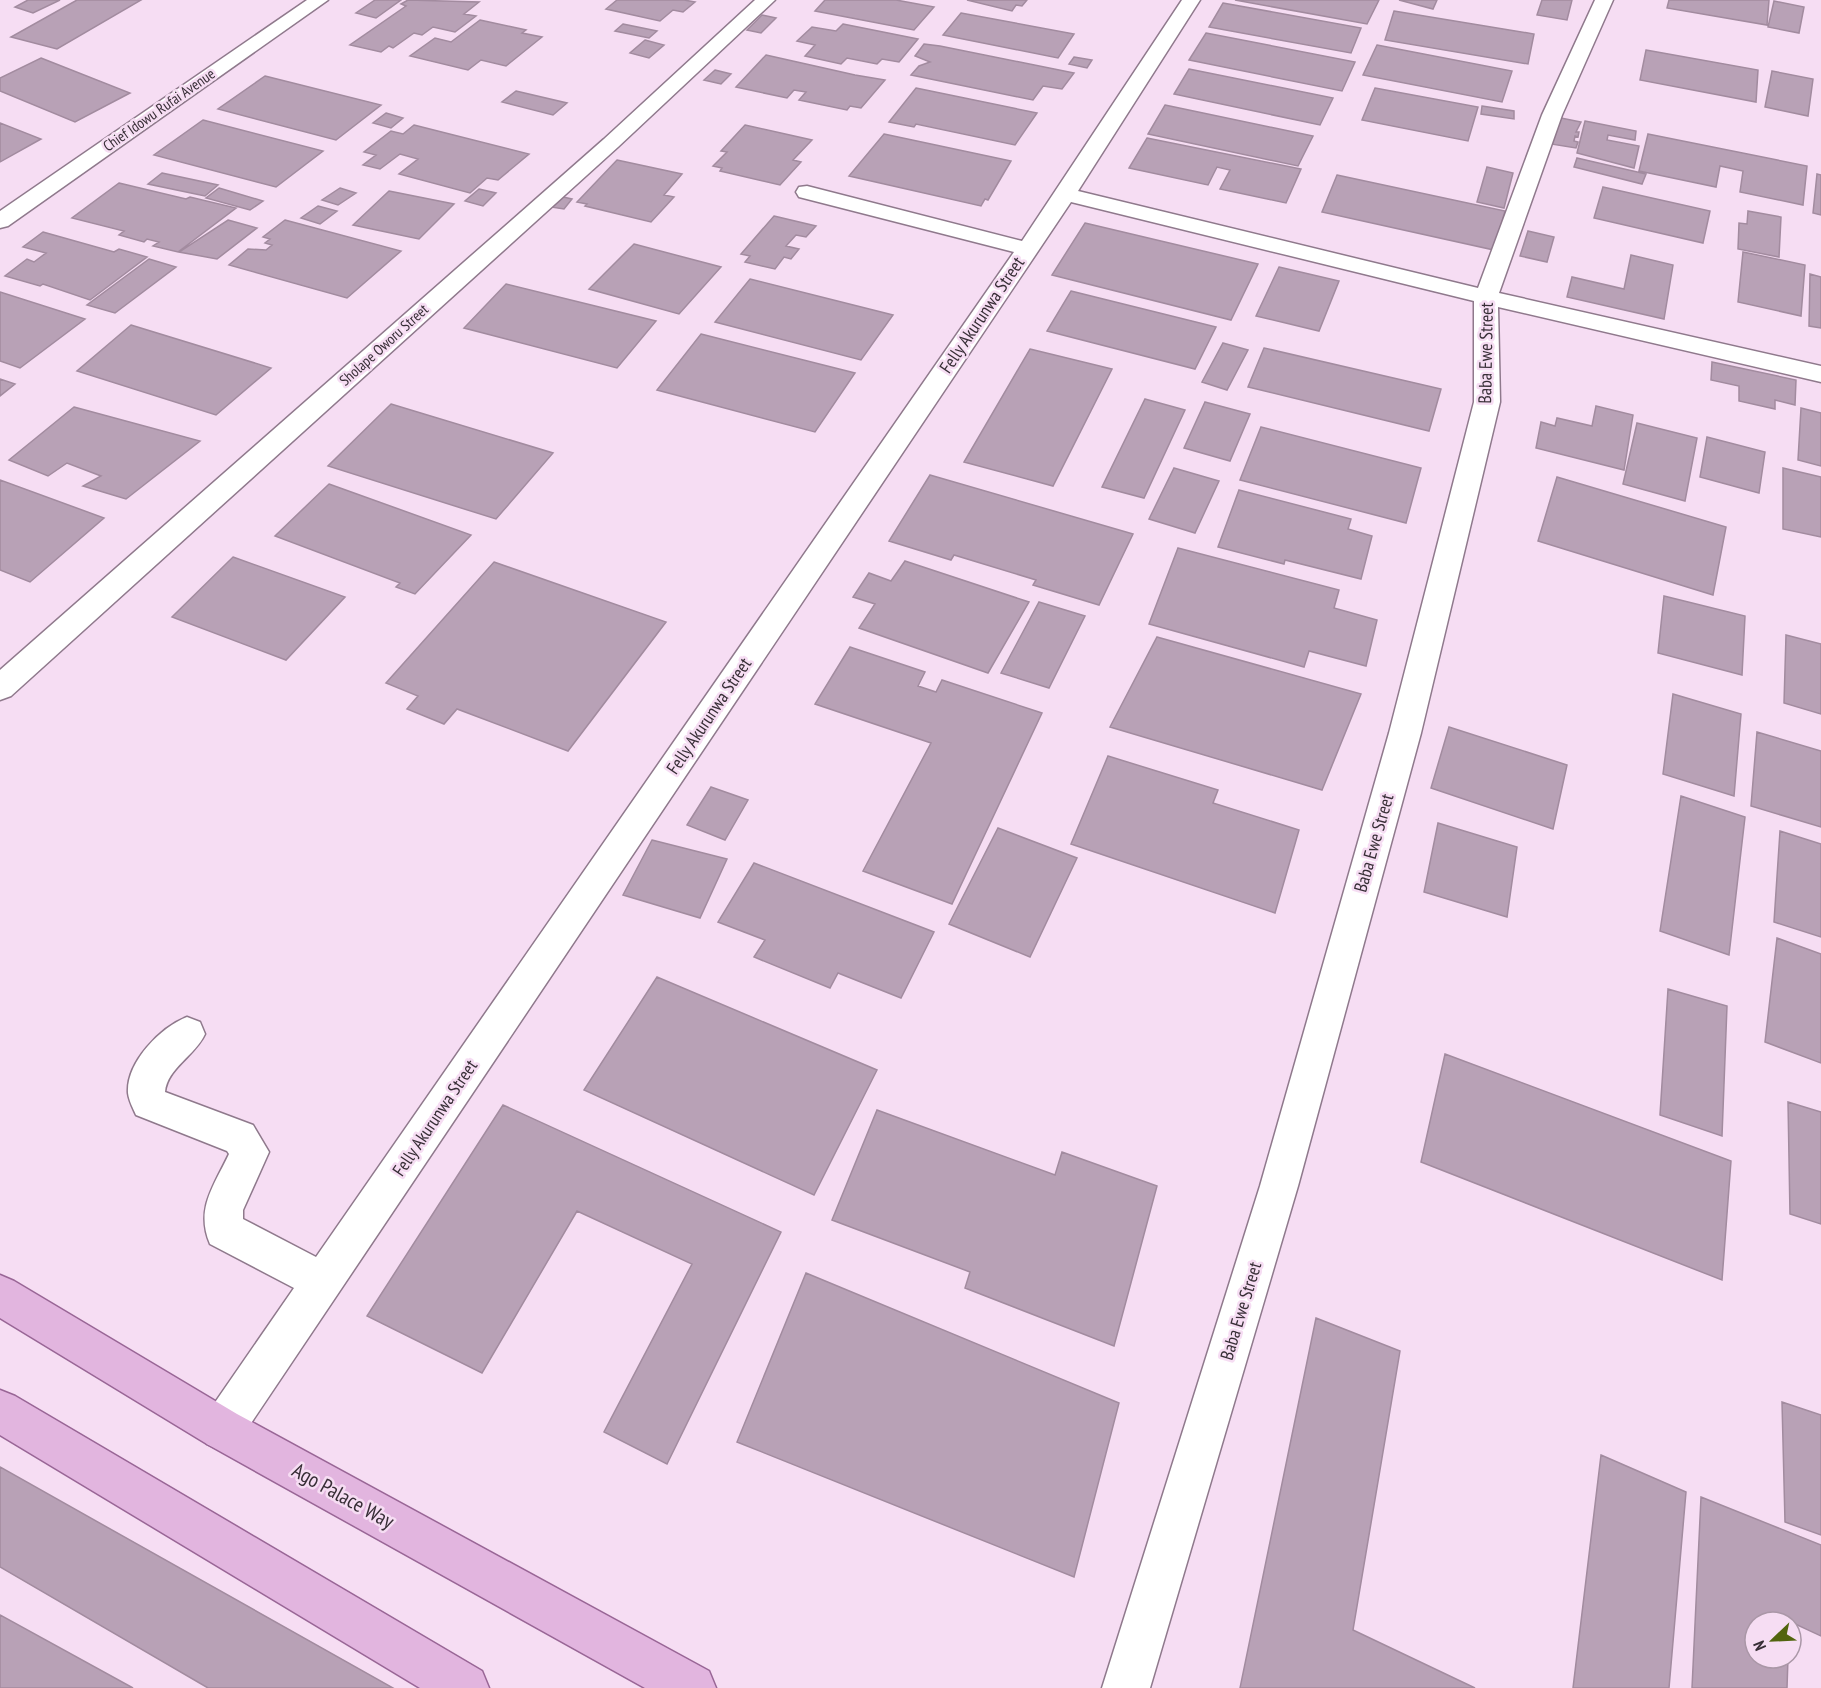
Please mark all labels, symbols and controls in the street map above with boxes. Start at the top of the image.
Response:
street label: Chief Idowu Rufai Avenue [99,64,218,155]
street label: Felly Akurunwa Street [934,252,1029,377]
street label: Sholape Oworu Street [335,300,432,390]
street label: Baba Ewe Street [1473,302,1498,404]
street label: Felly Akurunwa Street [661,653,756,778]
street label: Baba Ewe Street [1349,791,1399,895]
street label: Felly Akurunwa Street [387,1055,482,1180]
street label: Baba Ewe Street [1215,1259,1266,1363]
street label: Ago Palace Way [288,1456,399,1535]
north arrow [1743,1610,1803,1670]
text: N [1748,1638,1770,1654]

